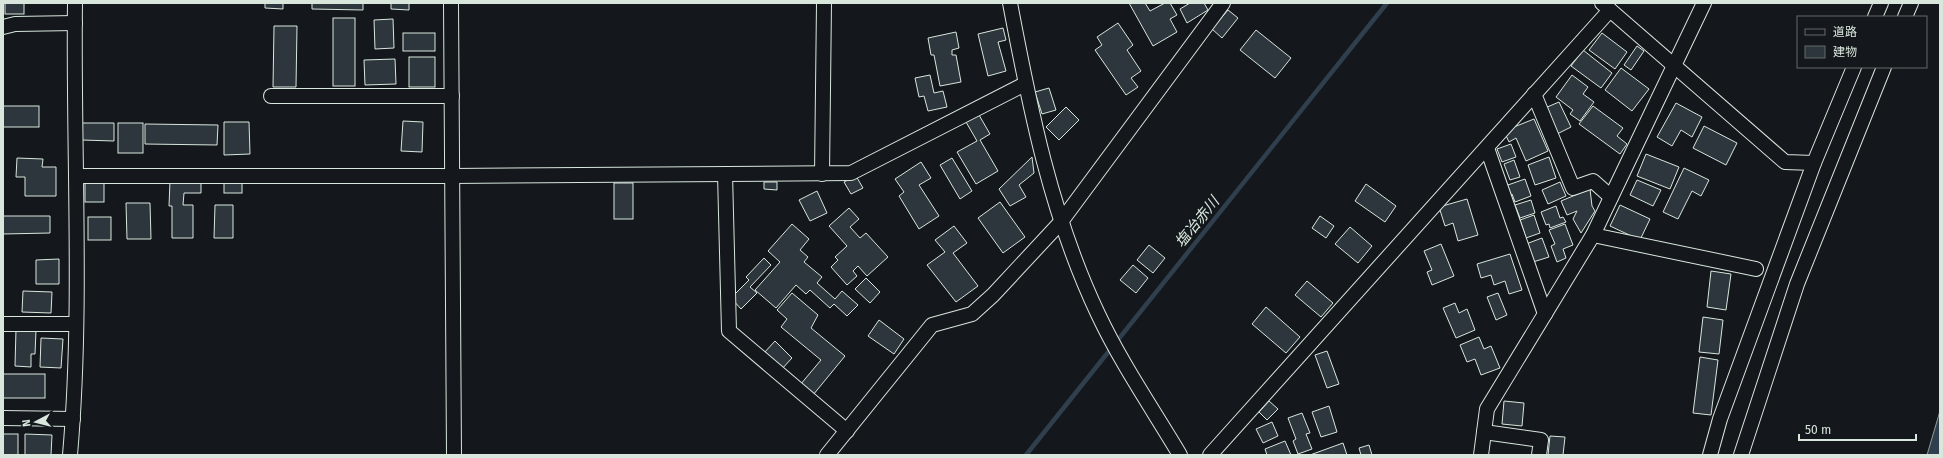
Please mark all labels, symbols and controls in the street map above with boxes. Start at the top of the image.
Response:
legend [1797,16,1927,68]
text: 道路 [1833,25,1857,39]
text: 建物 [1833,45,1857,59]
water label: 塩冶赤川 [1171,191,1224,251]
north arrow [16,402,56,442]
scale bar [1799,416,1916,442]
text: N [20,419,33,428]
text: 50 m [1805,423,1831,437]

